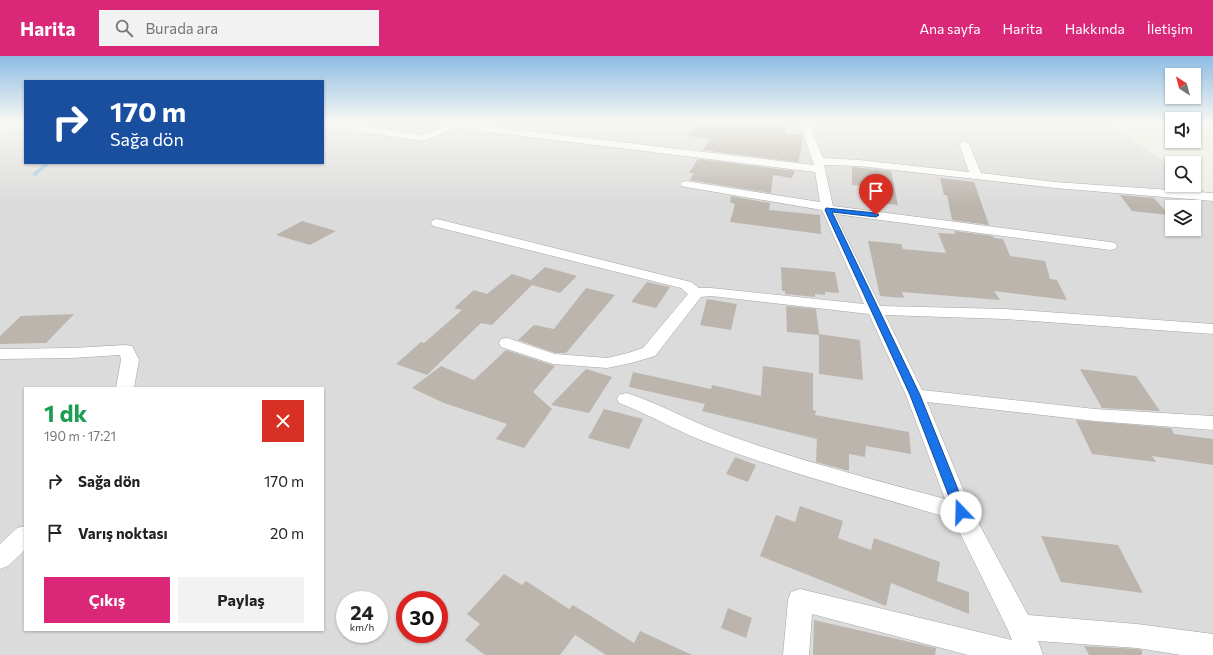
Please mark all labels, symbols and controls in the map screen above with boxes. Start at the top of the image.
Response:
search box [99,10,379,46]
text: Harita [20,17,75,40]
icon: search [113,17,135,39]
text: Burada ara [145,19,218,37]
text: Ana sayfa [919,20,981,37]
text: Harita [1003,20,1043,37]
text: Hakkında [1065,20,1125,37]
text: İletişim [1147,20,1193,37]
north arrow [1165,68,1201,104]
map controls [1165,68,1201,236]
text: 170 m [110,94,186,128]
icon: right [44,96,96,148]
button: sound [1165,112,1201,148]
text: Sağa dön [110,128,184,150]
button: search [1165,156,1201,192]
pin [859,174,893,215]
icon: arrive [865,180,887,202]
button: layers [1165,200,1201,236]
text: 1 dk [44,398,87,427]
button: close [262,400,304,442]
text: 190 m · 17:21 [44,428,116,444]
icon: right [44,470,66,492]
text: Sağa dön [78,472,140,490]
text: 170 m [264,472,304,490]
position arrow [940,491,982,533]
icon: arrive [44,522,66,544]
text: Varış noktası [78,524,168,542]
text: 20 m [270,524,304,542]
button: Çıkış [44,577,170,623]
button: Paylaş [178,577,304,623]
speed limit sign: 30 [396,591,448,643]
text: 24 [350,600,374,624]
text: km/h [350,621,374,633]

